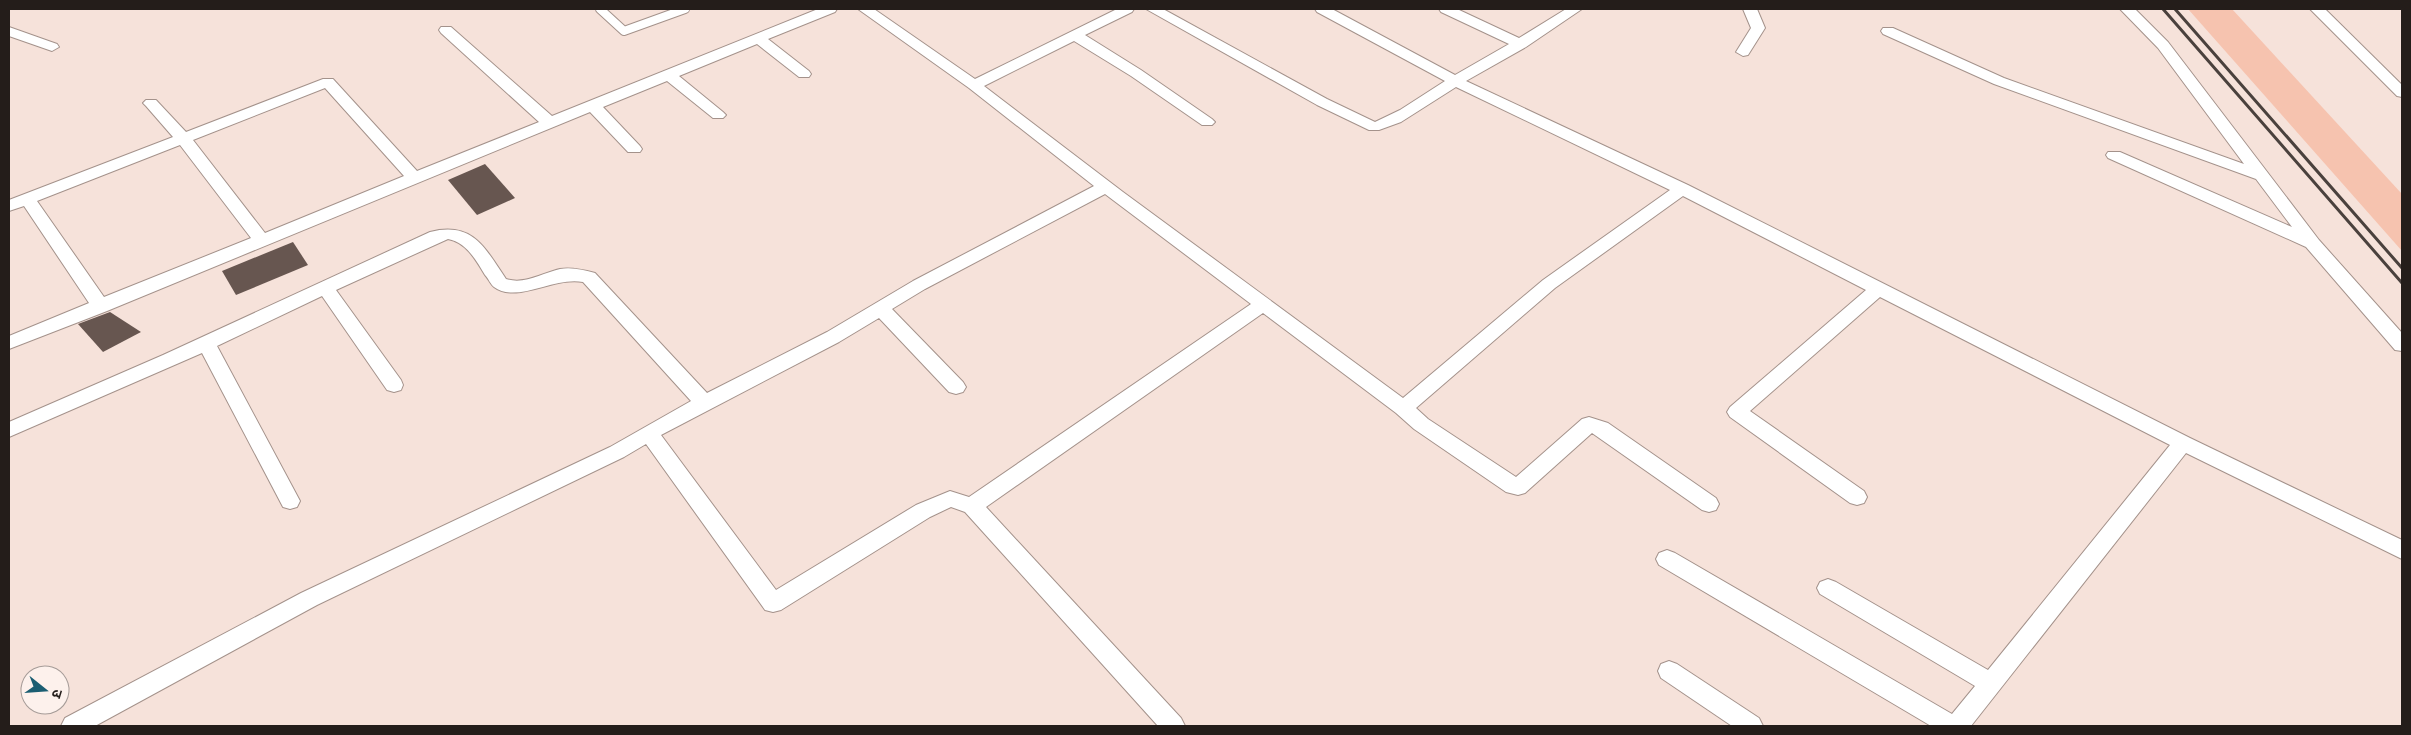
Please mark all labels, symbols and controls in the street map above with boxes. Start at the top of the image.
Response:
north arrow [20,665,70,715]
text: उ [47,687,67,701]

